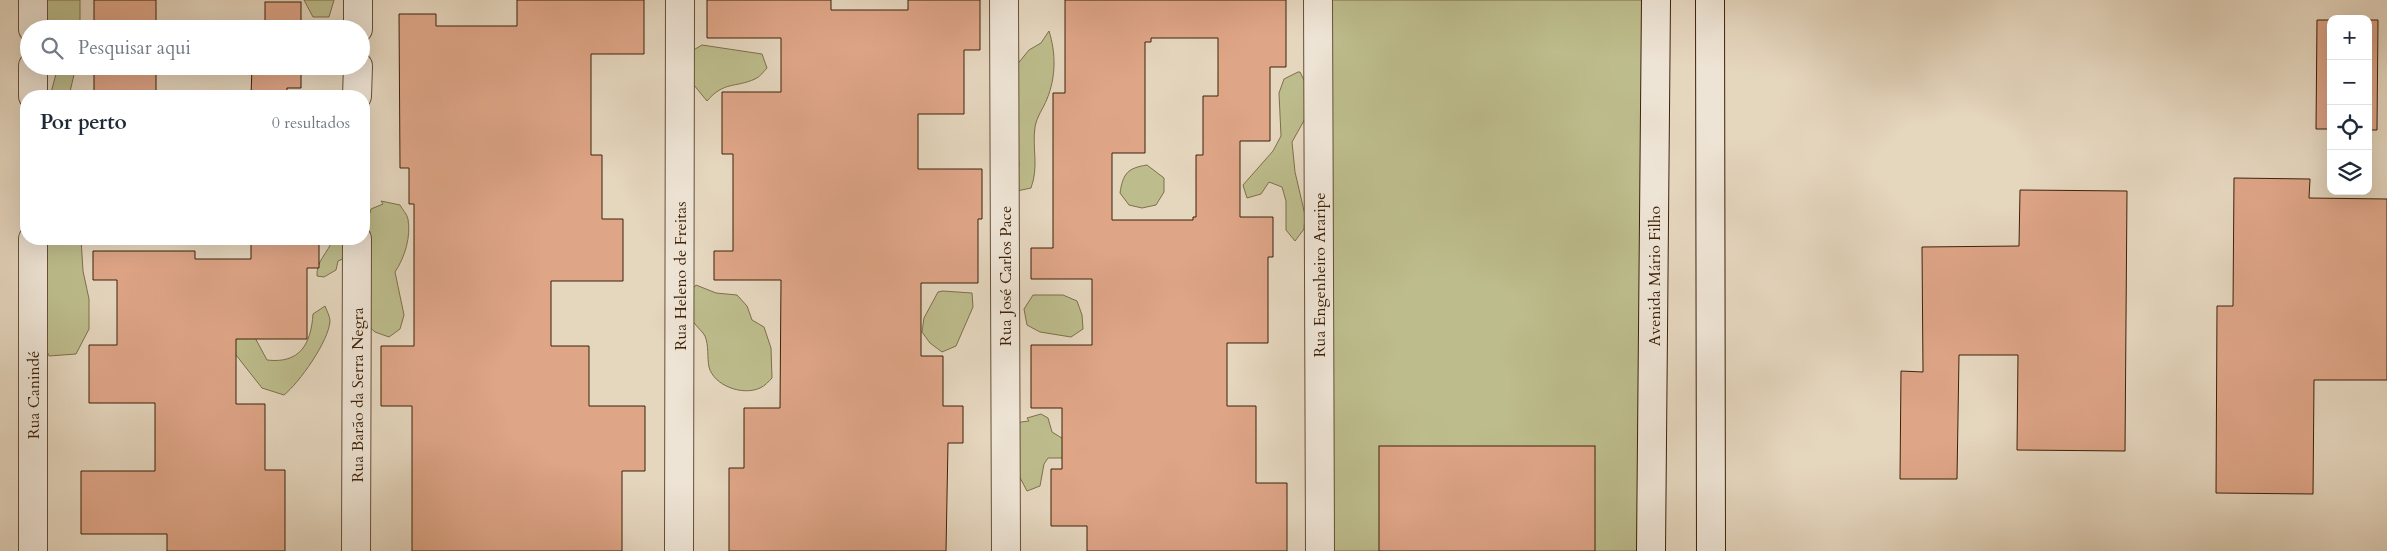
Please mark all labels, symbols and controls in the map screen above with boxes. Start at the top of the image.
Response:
map controls [2327,15,2372,195]
button: + [2327,15,2372,60]
search box [20,20,370,75]
icon: search [38,34,66,62]
text: Pesquisar aqui [78,35,191,61]
button: − [2327,60,2372,105]
button: locate [2327,105,2372,150]
text: Por perto [40,108,127,137]
text: 0 resultados [272,112,350,134]
button: layers [2327,150,2372,195]
street label: Rua Engenheiro Araripe [1309,193,1331,357]
street label: Rua Heleno de Freitas [670,201,692,351]
street label: Avenida Mário Filho [1644,205,1666,346]
street label: Rua José Carlos Pace [995,206,1017,346]
street label: Rua Barão da Serra Negra [347,307,369,483]
street label: Rua Canindé [23,351,45,439]

